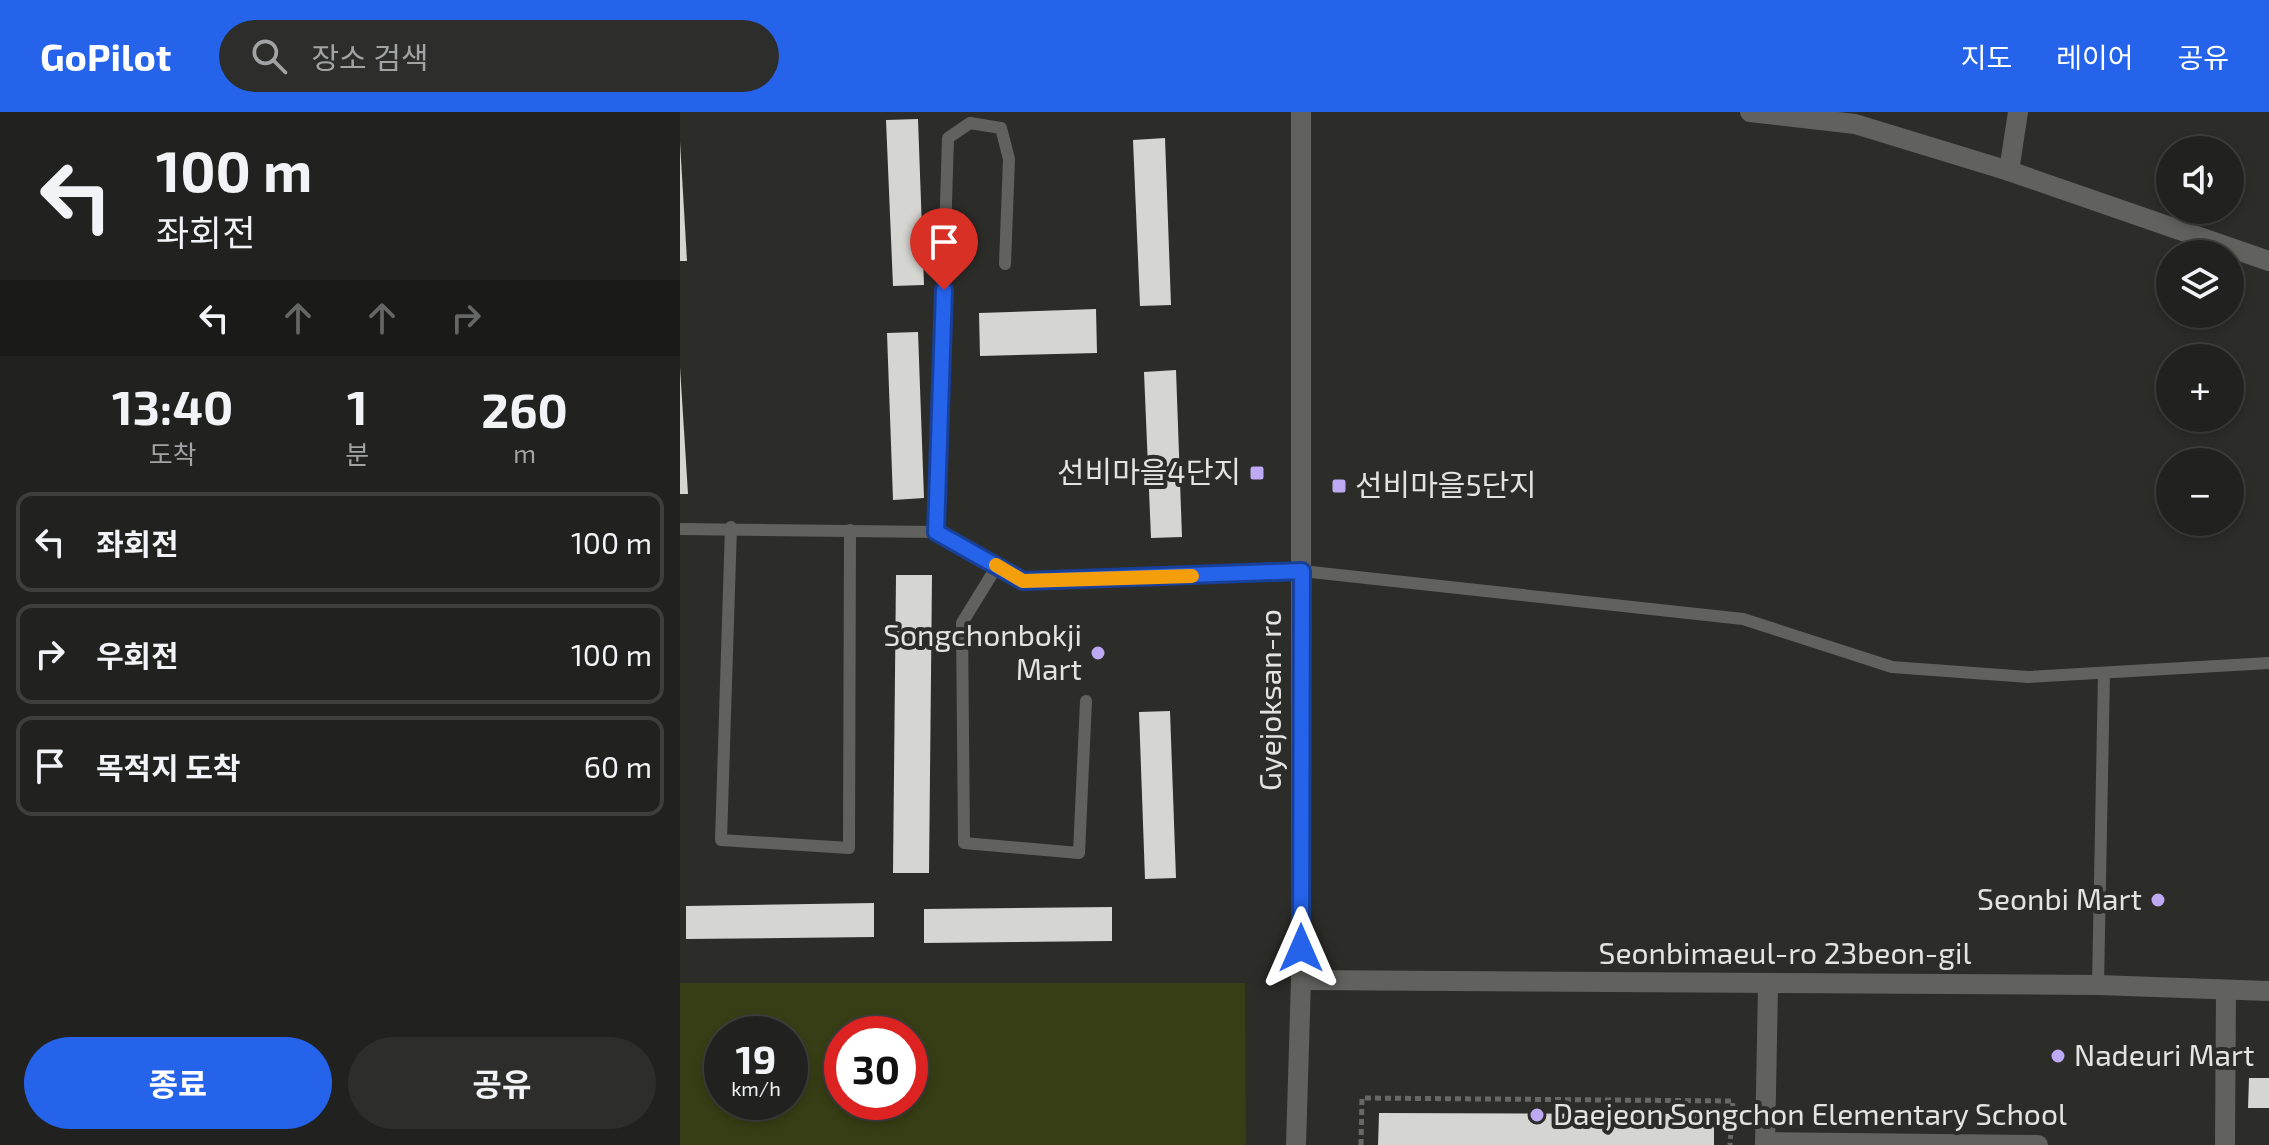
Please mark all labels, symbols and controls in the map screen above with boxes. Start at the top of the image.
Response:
search box [219,20,779,92]
text: GoPilot [40,33,171,79]
icon: search [247,34,291,78]
text: 장소 검색 [311,39,428,75]
text: 지도 [1961,40,2012,74]
text: 레이어 [2056,40,2133,74]
text: 공유 [2177,40,2229,74]
text: 100 m [156,136,312,203]
map controls [2156,136,2244,536]
button: sound [2156,136,2244,224]
icon: left [24,144,128,248]
pin [910,208,978,290]
text: 좌회전 [156,210,255,253]
icon: arrive [922,220,966,264]
button: layers [2156,240,2244,328]
icon: left [192,296,236,340]
icon: ahead [276,296,320,340]
icon: ahead [360,296,404,340]
icon: right [444,296,488,340]
button: + [2156,344,2244,432]
text: 13:40 [112,377,233,435]
text: 1 [347,377,368,435]
text: 260 [481,380,568,438]
text: m [513,437,536,468]
text: 도착 [149,438,197,469]
text: 분 [345,438,369,469]
button: − [2156,448,2244,536]
place label: 선비마을4단지 [1057,453,1241,489]
marker: 선비마을4단지 [1248,464,1266,482]
place label: 선비마을5단지 [1355,466,1537,502]
marker: 선비마을5단지 [1330,477,1348,495]
icon: left [28,520,72,564]
text: 100 m [571,524,652,560]
text: 좌회전 [96,525,179,561]
street label: Gyejoksan-ro [1251,609,1287,791]
place label: Songchonbokji Mart [883,616,1082,686]
icon: right [28,632,72,676]
text: 100 m [571,636,652,672]
text: 우회전 [96,637,179,673]
marker: Songchonbokji Mart [1089,644,1107,662]
icon: arrive [28,744,72,788]
text: 60 m [584,748,652,784]
text: 목적지 도착 [96,749,240,785]
place label: Seonbi Mart [1977,880,2142,916]
marker: Seonbi Mart [2149,891,2167,909]
position arrow [1259,906,1343,990]
street label: Seonbimaeul-ro 23beon-gil [1599,934,1972,970]
speed limit sign: 30 [824,1016,928,1120]
text: 19 [736,1034,776,1082]
place label: Nadeuri Mart [2074,1036,2254,1072]
button: 종료 [24,1037,332,1129]
button: 공유 [348,1037,656,1129]
marker: Nadeuri Mart [2049,1047,2067,1065]
text: km/h [731,1076,781,1100]
place label: Daejeon Songchon Elementary School [1553,1095,2067,1131]
marker: Daejeon Songchon Elementary School [1528,1106,1546,1124]

